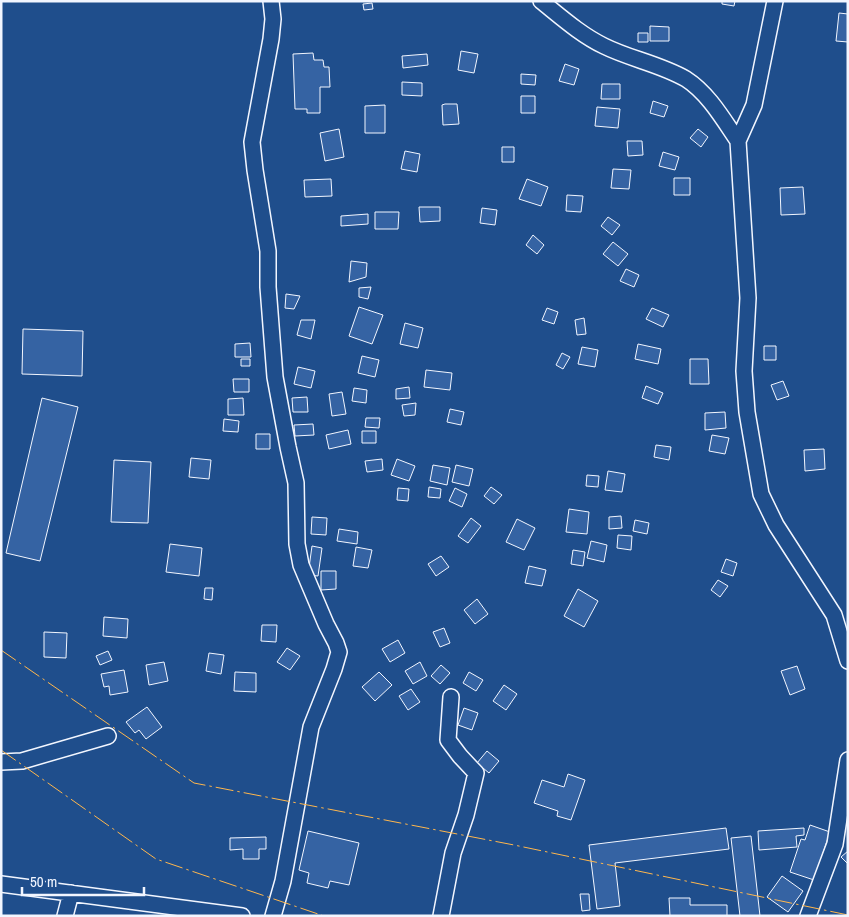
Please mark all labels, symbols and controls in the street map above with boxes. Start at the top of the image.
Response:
scale bar [22,864,145,896]
text: 50 m [30,871,57,892]

